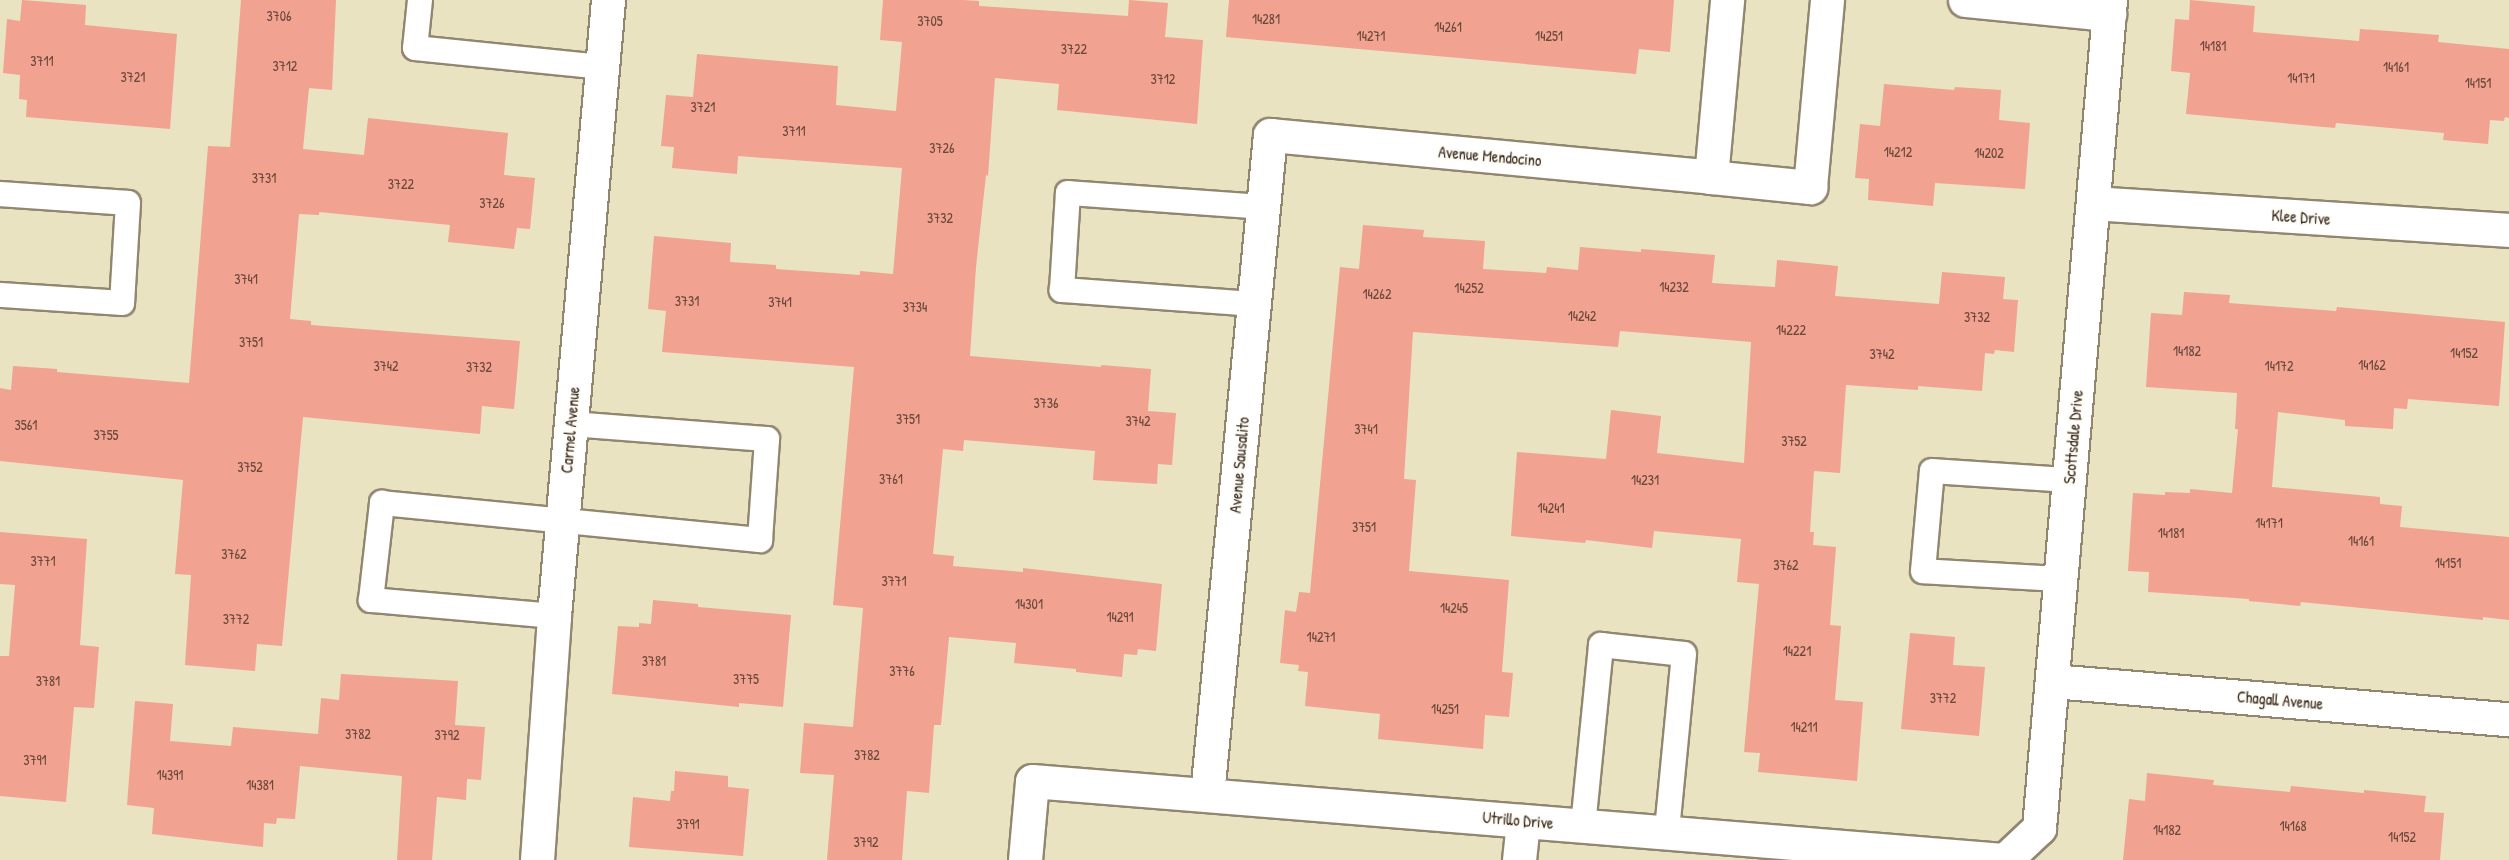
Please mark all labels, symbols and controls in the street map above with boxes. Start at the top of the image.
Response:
house number: 3706 [266,8,292,24]
house number: 14281 [1252,11,1280,27]
house number: 3705 [917,13,943,29]
house number: 14261 [1434,19,1462,35]
house number: 14271 [1357,28,1385,44]
house number: 14251 [1535,28,1563,44]
house number: 14181 [2200,38,2226,54]
house number: 3722 [1061,41,1087,57]
house number: 3711 [30,53,54,69]
house number: 3712 [273,58,297,74]
house number: 14161 [2383,59,2409,75]
house number: 3721 [121,69,145,85]
house number: 14171 [2287,70,2315,86]
house number: 3712 [1151,71,1175,87]
house number: 14151 [2465,75,2491,91]
house number: 3721 [691,99,715,115]
house number: 3711 [782,123,806,139]
house number: 3726 [929,140,955,156]
street label: Avenue Mendocino [1438,142,1542,170]
house number: 14212 [1884,144,1912,160]
house number: 14202 [1974,145,2004,161]
house number: 3731 [252,170,276,186]
house number: 3722 [388,176,414,192]
house number: 3726 [479,195,505,211]
street label: Klee Drive [2271,205,2331,229]
house number: 3732 [927,210,953,226]
house number: 3741 [234,271,258,287]
house number: 14232 [1659,279,1689,295]
house number: 14252 [1454,280,1484,296]
house number: 14262 [1362,286,1392,302]
house number: 3731 [675,293,699,309]
house number: 3741 [768,294,792,310]
house number: 3734 [903,299,927,315]
house number: 14242 [1568,308,1596,324]
house number: 3732 [1964,309,1990,325]
house number: 14222 [1776,322,1806,338]
house number: 3751 [239,334,263,350]
house number: 14182 [2173,343,2201,359]
house number: 14152 [2450,345,2478,361]
house number: 3742 [1869,346,1895,362]
house number: 14162 [2358,357,2386,373]
house number: 3742 [373,358,399,374]
house number: 14172 [2265,358,2293,374]
house number: 3732 [466,359,492,375]
street label: Carmel Avenue [557,386,583,474]
street label: Scottsdale Drive [2059,389,2087,485]
house number: 3736 [1033,395,1059,411]
house number: 3751 [896,411,920,427]
house number: 3742 [1125,413,1151,429]
street label: Avenue Sausalito [1225,416,1253,514]
house number: 3561 [15,417,37,433]
house number: 3741 [1354,421,1378,437]
house number: 3755 [93,427,119,443]
house number: 3752 [1781,433,1807,449]
house number: 3752 [237,459,263,475]
house number: 3761 [879,471,903,487]
house number: 14231 [1631,472,1659,488]
house number: 14241 [1537,500,1565,516]
house number: 14171 [2255,515,2283,531]
house number: 3751 [1352,519,1376,535]
house number: 14181 [2158,525,2184,541]
house number: 14161 [2348,533,2374,549]
house number: 3762 [221,546,247,562]
house number: 3771 [30,553,56,569]
house number: 14151 [2435,555,2461,571]
house number: 3762 [1773,557,1799,573]
house number: 3771 [881,573,907,589]
house number: 14301 [1015,596,1043,612]
house number: 14245 [1440,600,1468,616]
house number: 14291 [1106,609,1134,625]
house number: 3772 [223,611,249,627]
house number: 14271 [1307,629,1335,645]
house number: 14221 [1783,643,1811,659]
house number: 3781 [642,653,666,669]
house number: 3776 [889,663,915,679]
house number: 3775 [733,671,759,687]
house number: 3781 [36,673,60,689]
street label: Chagall Avenue [2236,687,2324,713]
house number: 3772 [1930,690,1956,706]
house number: 14251 [1431,701,1459,717]
house number: 14211 [1790,719,1818,735]
house number: 3782 [345,726,371,742]
house number: 3792 [435,727,459,743]
house number: 3782 [854,747,880,763]
house number: 3791 [23,752,47,768]
house number: 14391 [157,767,183,783]
house number: 14381 [246,777,274,793]
street label: Utrillo Drive [1482,807,1554,833]
house number: 3791 [676,816,700,832]
house number: 14168 [2279,818,2307,834]
house number: 14182 [2153,822,2181,838]
house number: 14152 [2388,829,2416,845]
house number: 3792 [854,834,878,850]

